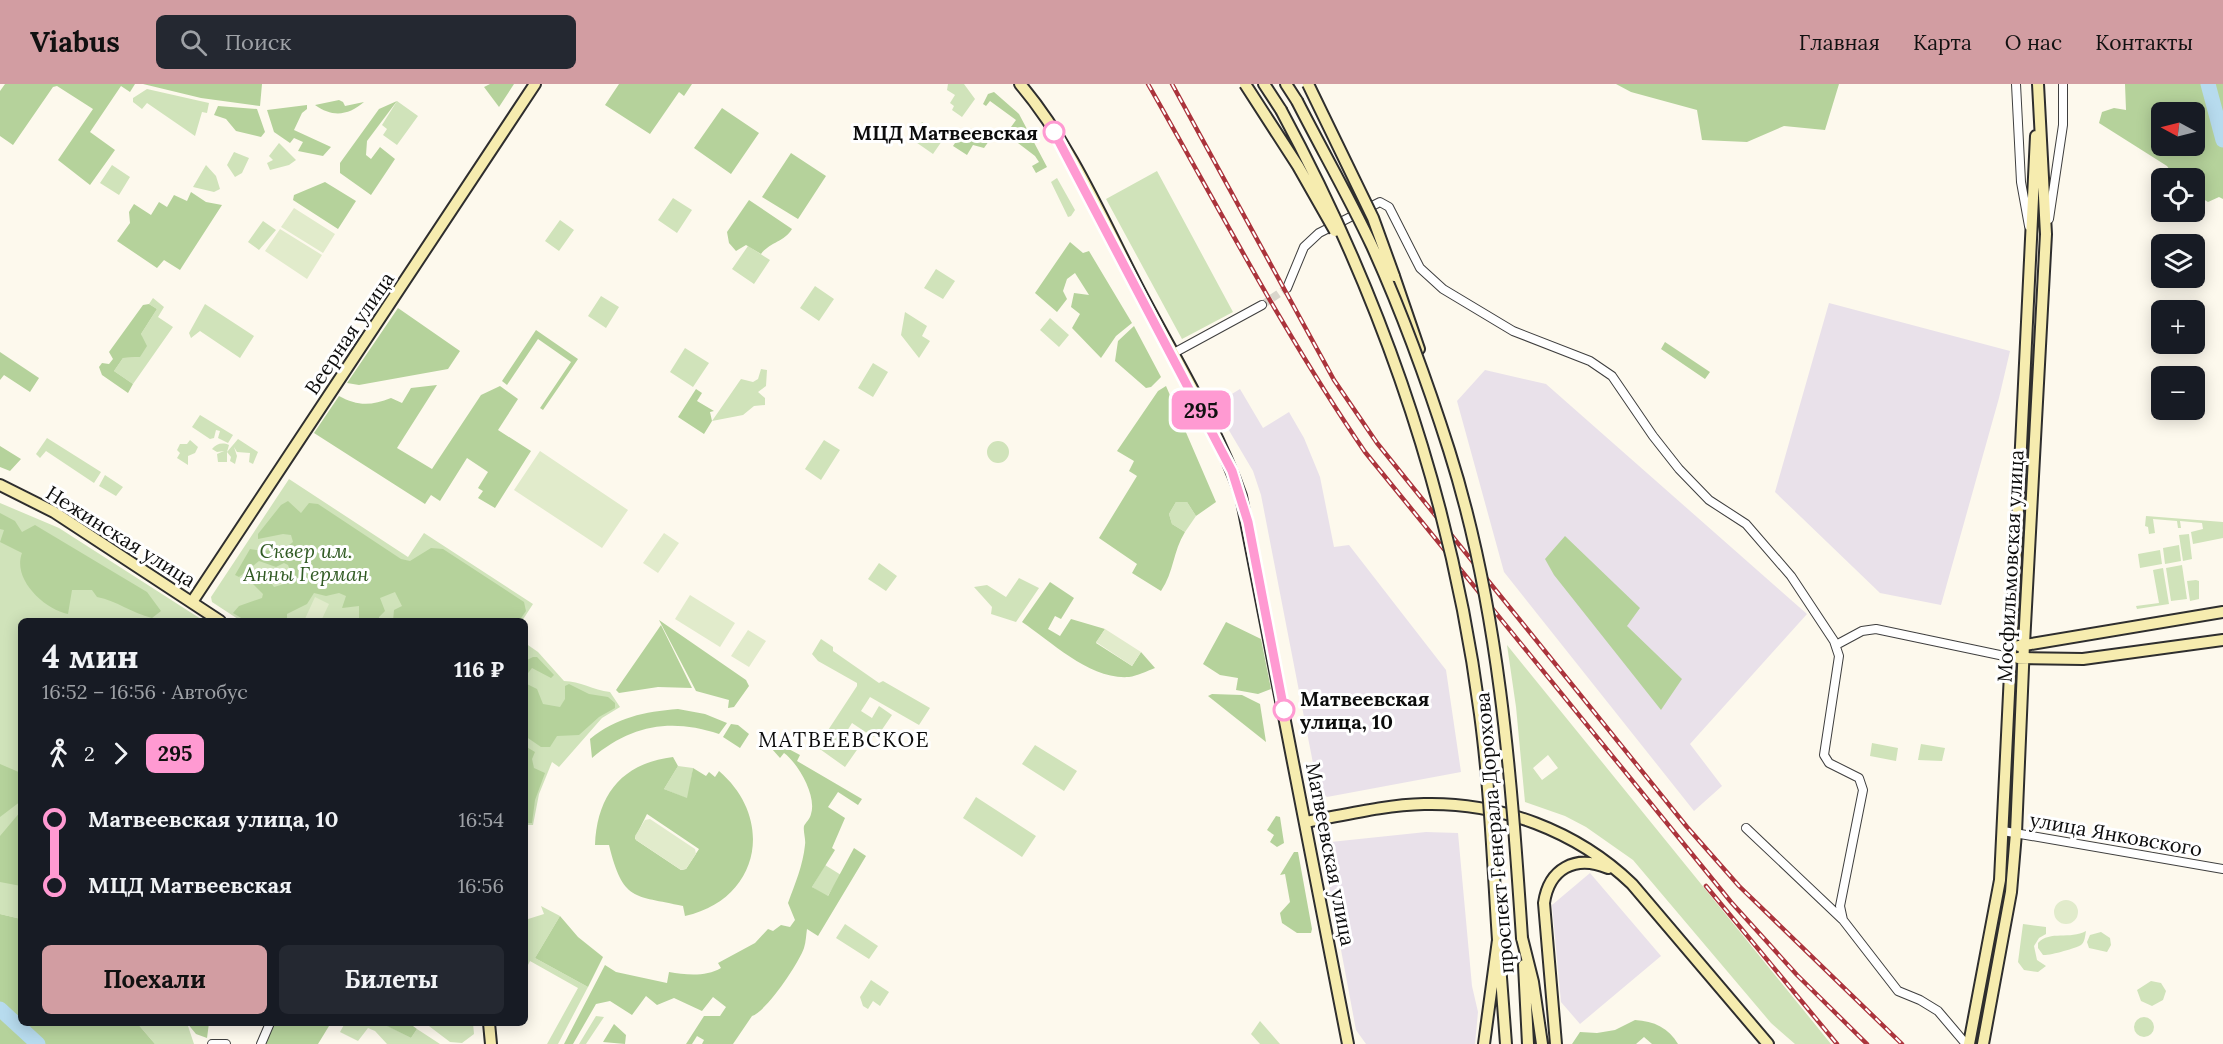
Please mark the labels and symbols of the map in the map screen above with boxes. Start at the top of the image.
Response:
north arrow [2151,102,2205,156]
place label: МЦД Матвеевская [853,120,1038,145]
marker: МЦД Матвеевская [1043,121,1065,143]
street label: Веерная улица [299,267,399,399]
line badge: 295 [1166,390,1236,430]
street label: Мосфильмовская улица [1991,449,2029,683]
street label: Нежинская улица [42,480,200,592]
park label: Сквер им. Анны Герман [242,538,369,586]
place label: Матвеевская улица, 10 [1300,686,1430,734]
street label: проспект Генерала Дорохова [1469,691,1519,975]
marker: Матвеевская улица, 10 [1273,699,1295,721]
district label: МАТВЕЕВСКОЕ [758,726,930,753]
street label: Матвеевская улица [1301,760,1361,948]
street label: улица Янковского [2028,807,2204,861]

